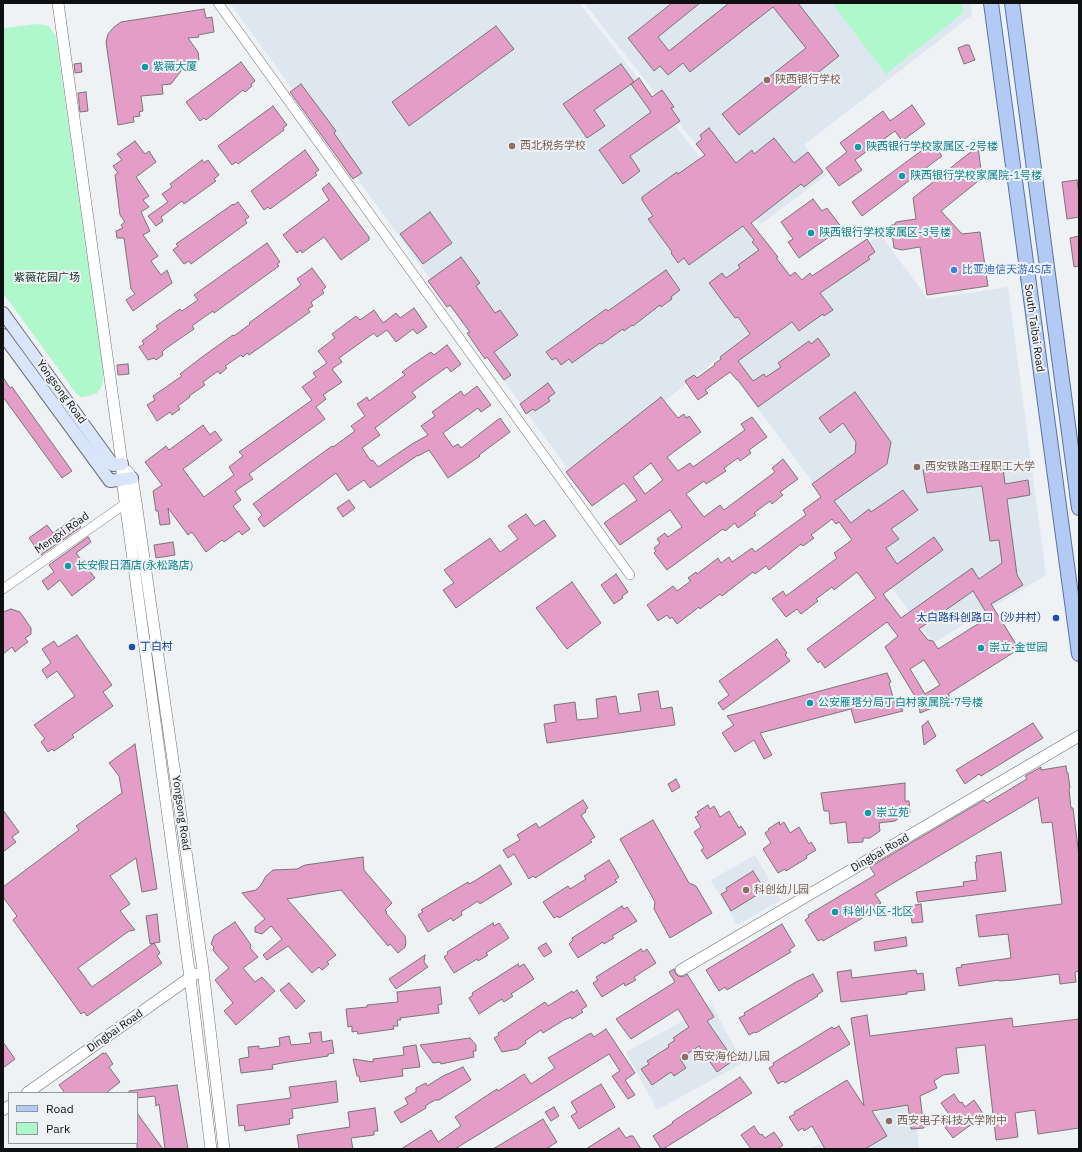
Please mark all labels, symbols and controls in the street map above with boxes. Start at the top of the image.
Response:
place label: 紫薇大厦 [153,60,197,74]
marker: 紫薇大厦 [140,62,150,72]
place label: 陕西银行学校 [775,73,841,87]
marker: 陕西银行学校 [762,75,772,85]
place label: 西北税务学校 [520,139,586,153]
place label: 陕西银行学校家属区-2号楼 [866,140,998,154]
marker: 西北税务学校 [507,141,517,151]
marker: 陕西银行学校家属区-2号楼 [853,142,863,152]
place label: 陕西银行学校家属院-1号楼 [910,169,1042,183]
marker: 陕西银行学校家属院-1号楼 [897,171,907,181]
place label: 陕西银行学校家属区-3号楼 [819,226,951,240]
marker: 陕西银行学校家属区-3号楼 [806,228,816,238]
place label: 比亚迪信天游4S店 [962,263,1052,277]
marker: 比亚迪信天游4S店 [949,265,959,275]
park label: 紫薇花园广场 [14,271,80,285]
street label: South Taibai Road [1021,283,1047,373]
street label: Yongsong Road [33,358,89,426]
place label: 西安铁路工程职工大学 [925,460,1035,474]
marker: 西安铁路工程职工大学 [912,462,922,472]
street label: Mengxi Road [32,509,92,557]
place label: 长安假日酒店(永松路店) [76,559,193,573]
marker: 长安假日酒店(永松路店) [63,561,73,571]
place label: 太白路科创路口（沙井村） [916,611,1048,625]
marker: 太白路科创路口（沙井村） [1051,613,1061,623]
place label: 丁白村 [140,640,173,654]
place label: 崇立·金世园 [989,641,1048,655]
marker: 丁白村 [127,642,137,652]
marker: 崇立·金世园 [976,643,986,653]
place label: 公安雁塔分局丁白村家属院-7号楼 [818,696,983,710]
marker: 公安雁塔分局丁白村家属院-7号楼 [805,698,815,708]
street label: Yongsong Road [169,775,193,851]
place label: 崇立苑 [876,806,909,820]
marker: 崇立苑 [863,808,873,818]
street label: Dingbai Road [849,831,911,875]
place label: 科创幼儿园 [754,883,809,897]
marker: 科创幼儿园 [741,885,751,895]
place label: 科创小区-北区 [843,905,913,919]
marker: 科创小区-北区 [830,907,840,917]
street label: Dingbai Road [85,1007,145,1055]
place label: 西安海伦幼儿园 [693,1050,770,1064]
marker: 西安海伦幼儿园 [680,1052,690,1062]
legend [8,1092,138,1144]
text: Road [46,1101,74,1116]
place label: 西安电子科技大学附中 [897,1114,1007,1128]
marker: 西安电子科技大学附中 [884,1116,894,1126]
text: Park [46,1121,70,1136]

